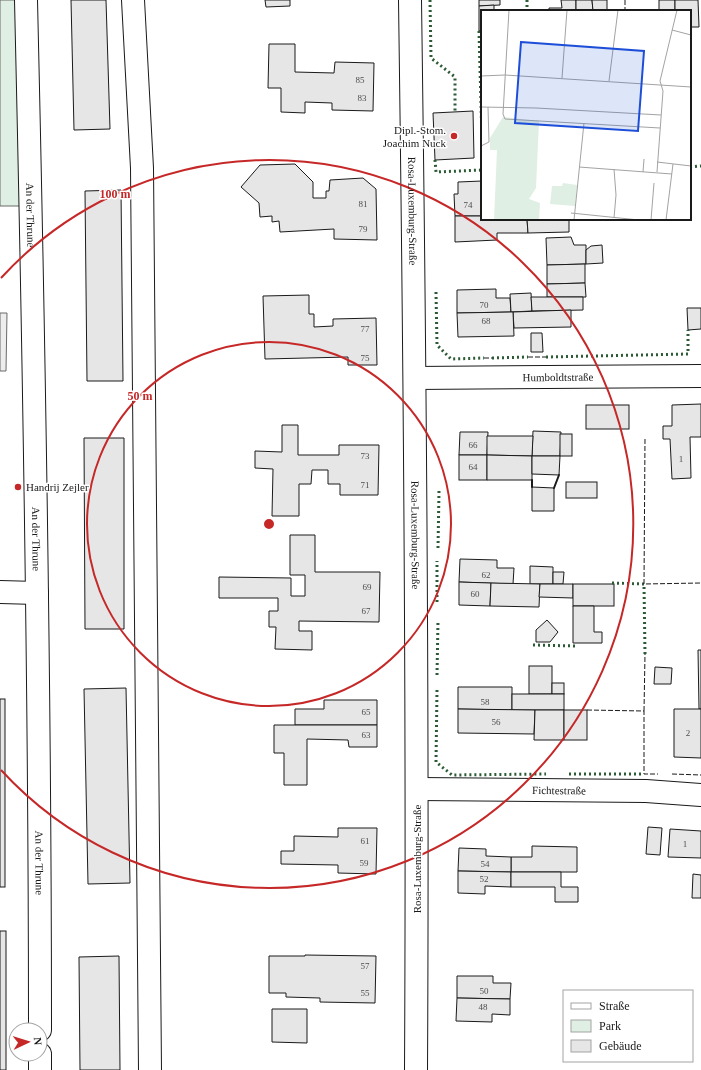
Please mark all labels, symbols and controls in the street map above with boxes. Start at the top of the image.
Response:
inset map [481,10,691,220]
house number: 85 [356,75,365,85]
house number: 83 [358,93,367,103]
place label: Dipl.-Stom. Joachim Nuck [383,124,446,149]
marker: Dipl.-Stom. Joachim Nuck [449,131,459,141]
street label: Rosa-Luxemburg-Straße [406,157,419,265]
street label: An der Thrune [24,182,37,247]
text: 100 m [100,187,131,201]
house number: 81 [359,199,368,209]
house number: 74 [464,200,473,210]
house number: 79 [359,224,368,234]
house number: 70 [480,300,489,310]
house number: 68 [482,316,491,326]
house number: 77 [361,324,370,334]
house number: 75 [361,353,370,363]
street label: Humboldtstraße [522,371,594,383]
text: 50 m [128,389,153,403]
house number: 66 [469,440,478,450]
house number: 73 [361,451,370,461]
house number: 1 [679,454,683,464]
house number: 64 [469,462,478,472]
house number: 71 [361,480,370,490]
place label: Handrij Zejler [26,481,89,493]
street label: Rosa-Luxemburg-Straße [409,481,422,589]
marker: Handrij Zejler [13,482,23,492]
street label: An der Thrune [30,507,43,571]
centre of rings [262,517,276,531]
house number: 62 [482,570,491,580]
house number: 69 [363,582,372,592]
house number: 60 [471,589,480,599]
house number: 67 [362,606,371,616]
house number: 58 [481,697,490,707]
house number: 65 [362,707,371,717]
house number: 56 [492,717,501,727]
house number: 2 [686,728,690,738]
house number: 63 [362,730,371,740]
street label: Fichtestraße [532,784,586,796]
street label: Rosa-Luxemburg-Straße [411,805,423,913]
street label: An der Thrune [33,831,46,895]
house number: 61 [361,836,370,846]
house number: 1 [683,839,687,849]
house number: 59 [360,858,369,868]
house number: 54 [481,859,490,869]
house number: 52 [480,874,489,884]
house number: 57 [361,961,370,971]
house number: 50 [480,986,489,996]
house number: 55 [361,988,370,998]
legend [563,990,693,1062]
text: Straße [599,999,630,1013]
house number: 48 [479,1002,488,1012]
text: Park [599,1019,621,1033]
north arrow [8,1022,48,1062]
text: N [32,1037,44,1046]
text: Gebäude [599,1039,642,1053]

